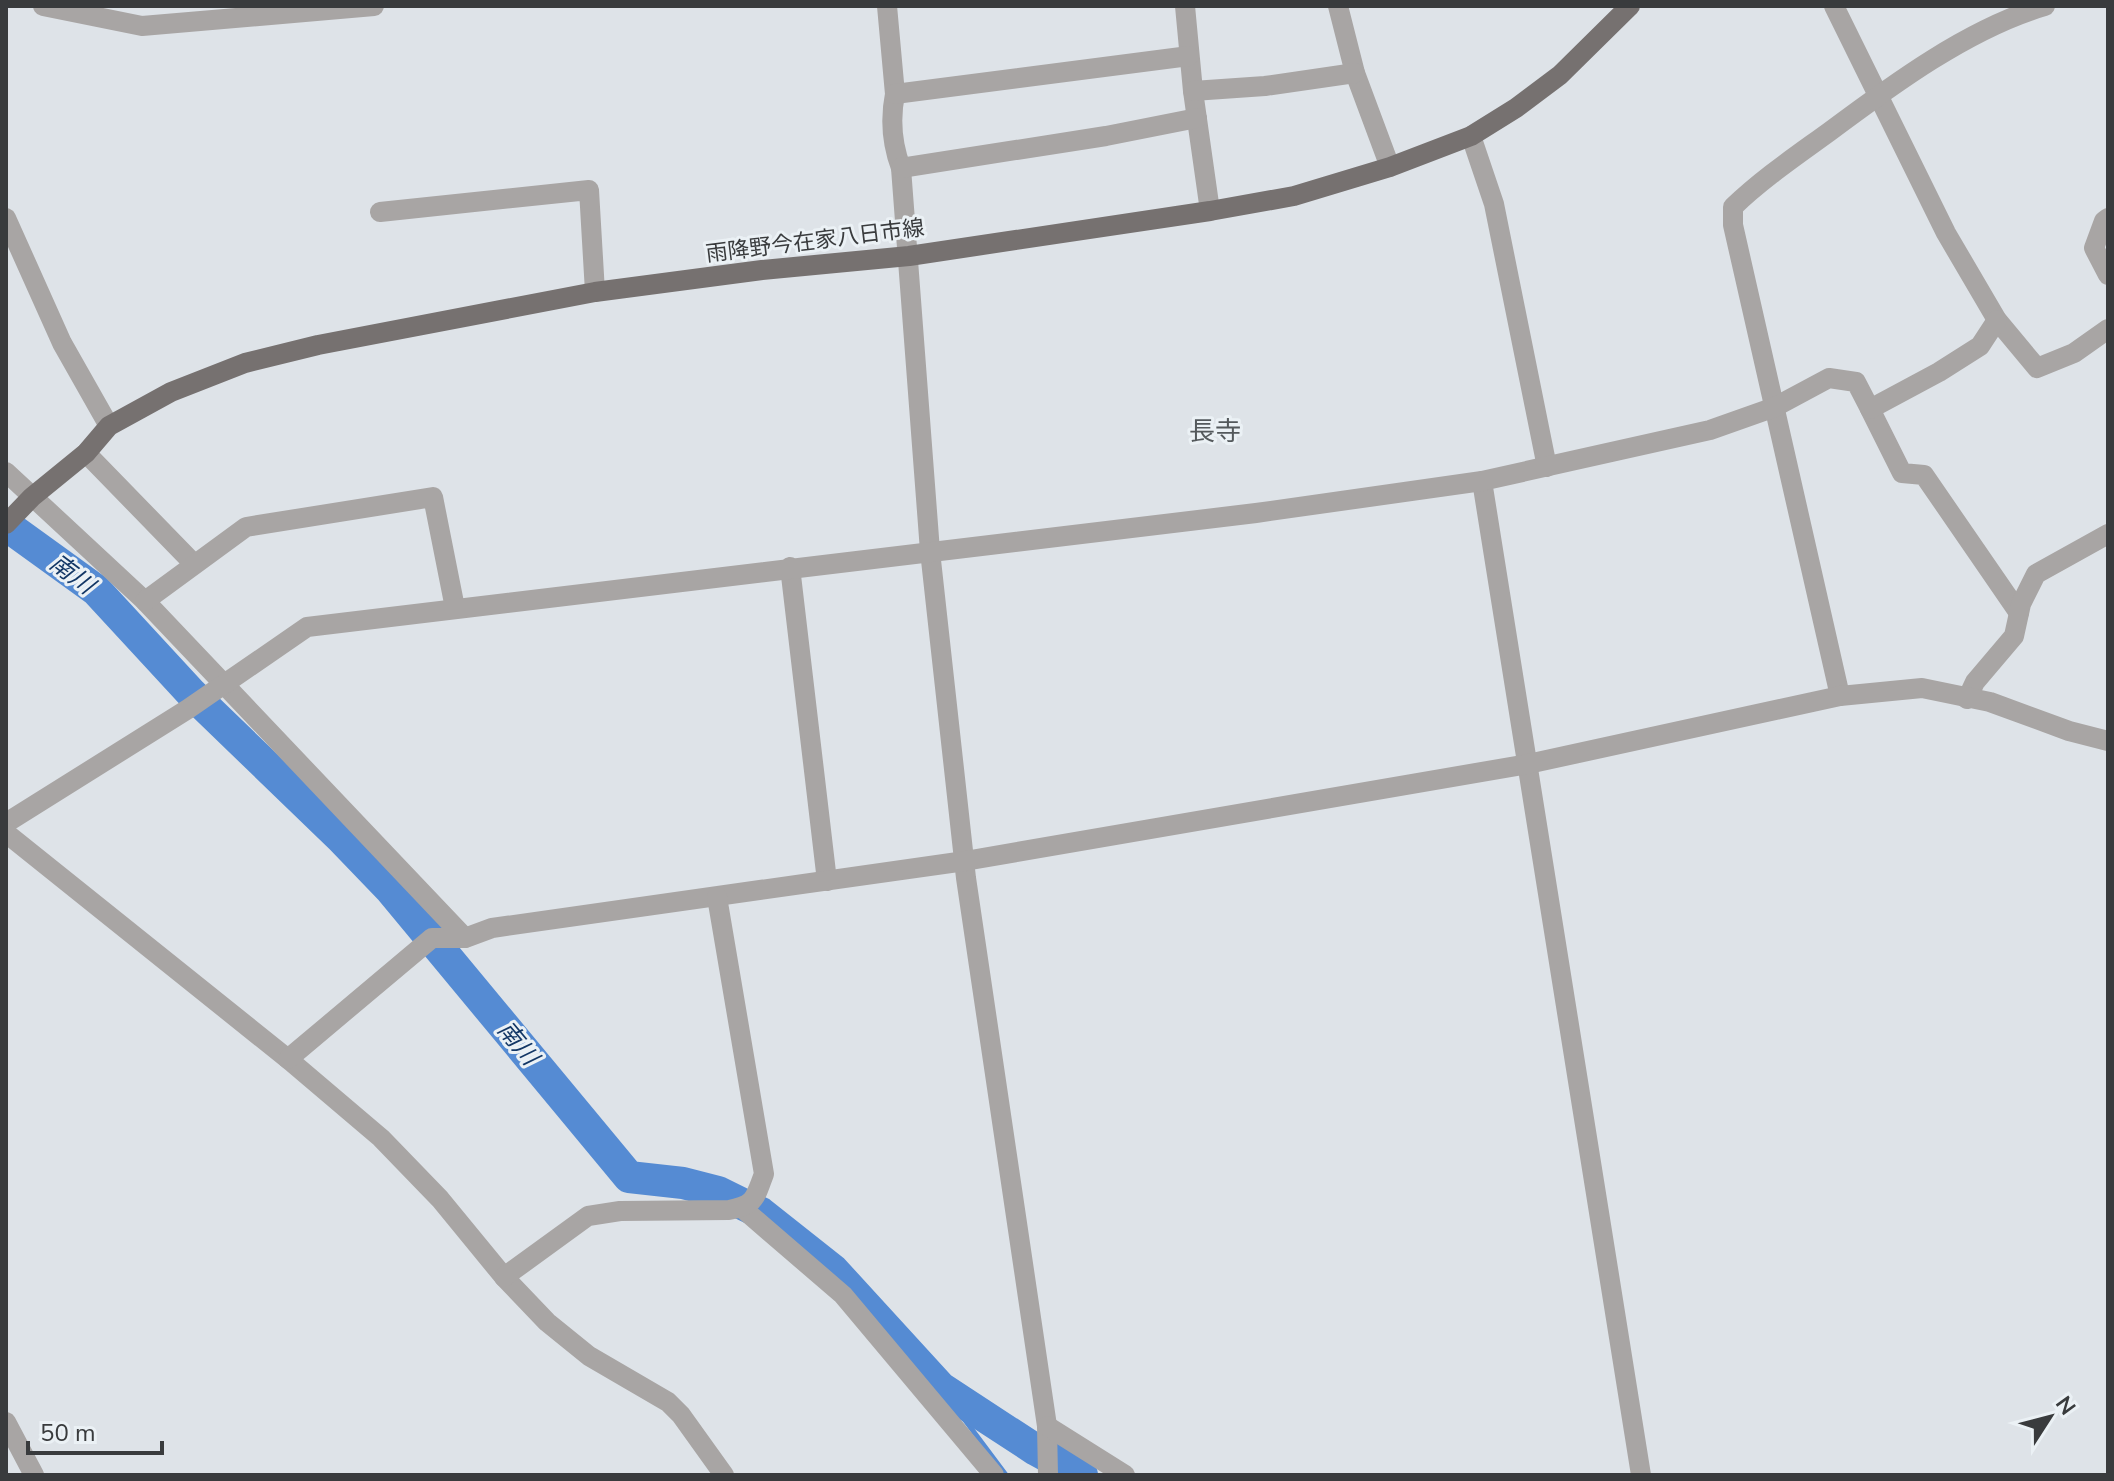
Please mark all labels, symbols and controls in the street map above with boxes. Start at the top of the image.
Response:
street label: 雨降野今在家八日市線 [704,213,926,269]
district label: 長寺 [1189,414,1241,449]
water label: 南川 [43,547,103,603]
water label: 南川 [490,1014,548,1074]
north arrow [2010,1377,2090,1457]
text: N [2048,1390,2082,1421]
scale bar [28,1405,162,1455]
text: 50 m [40,1417,96,1449]

